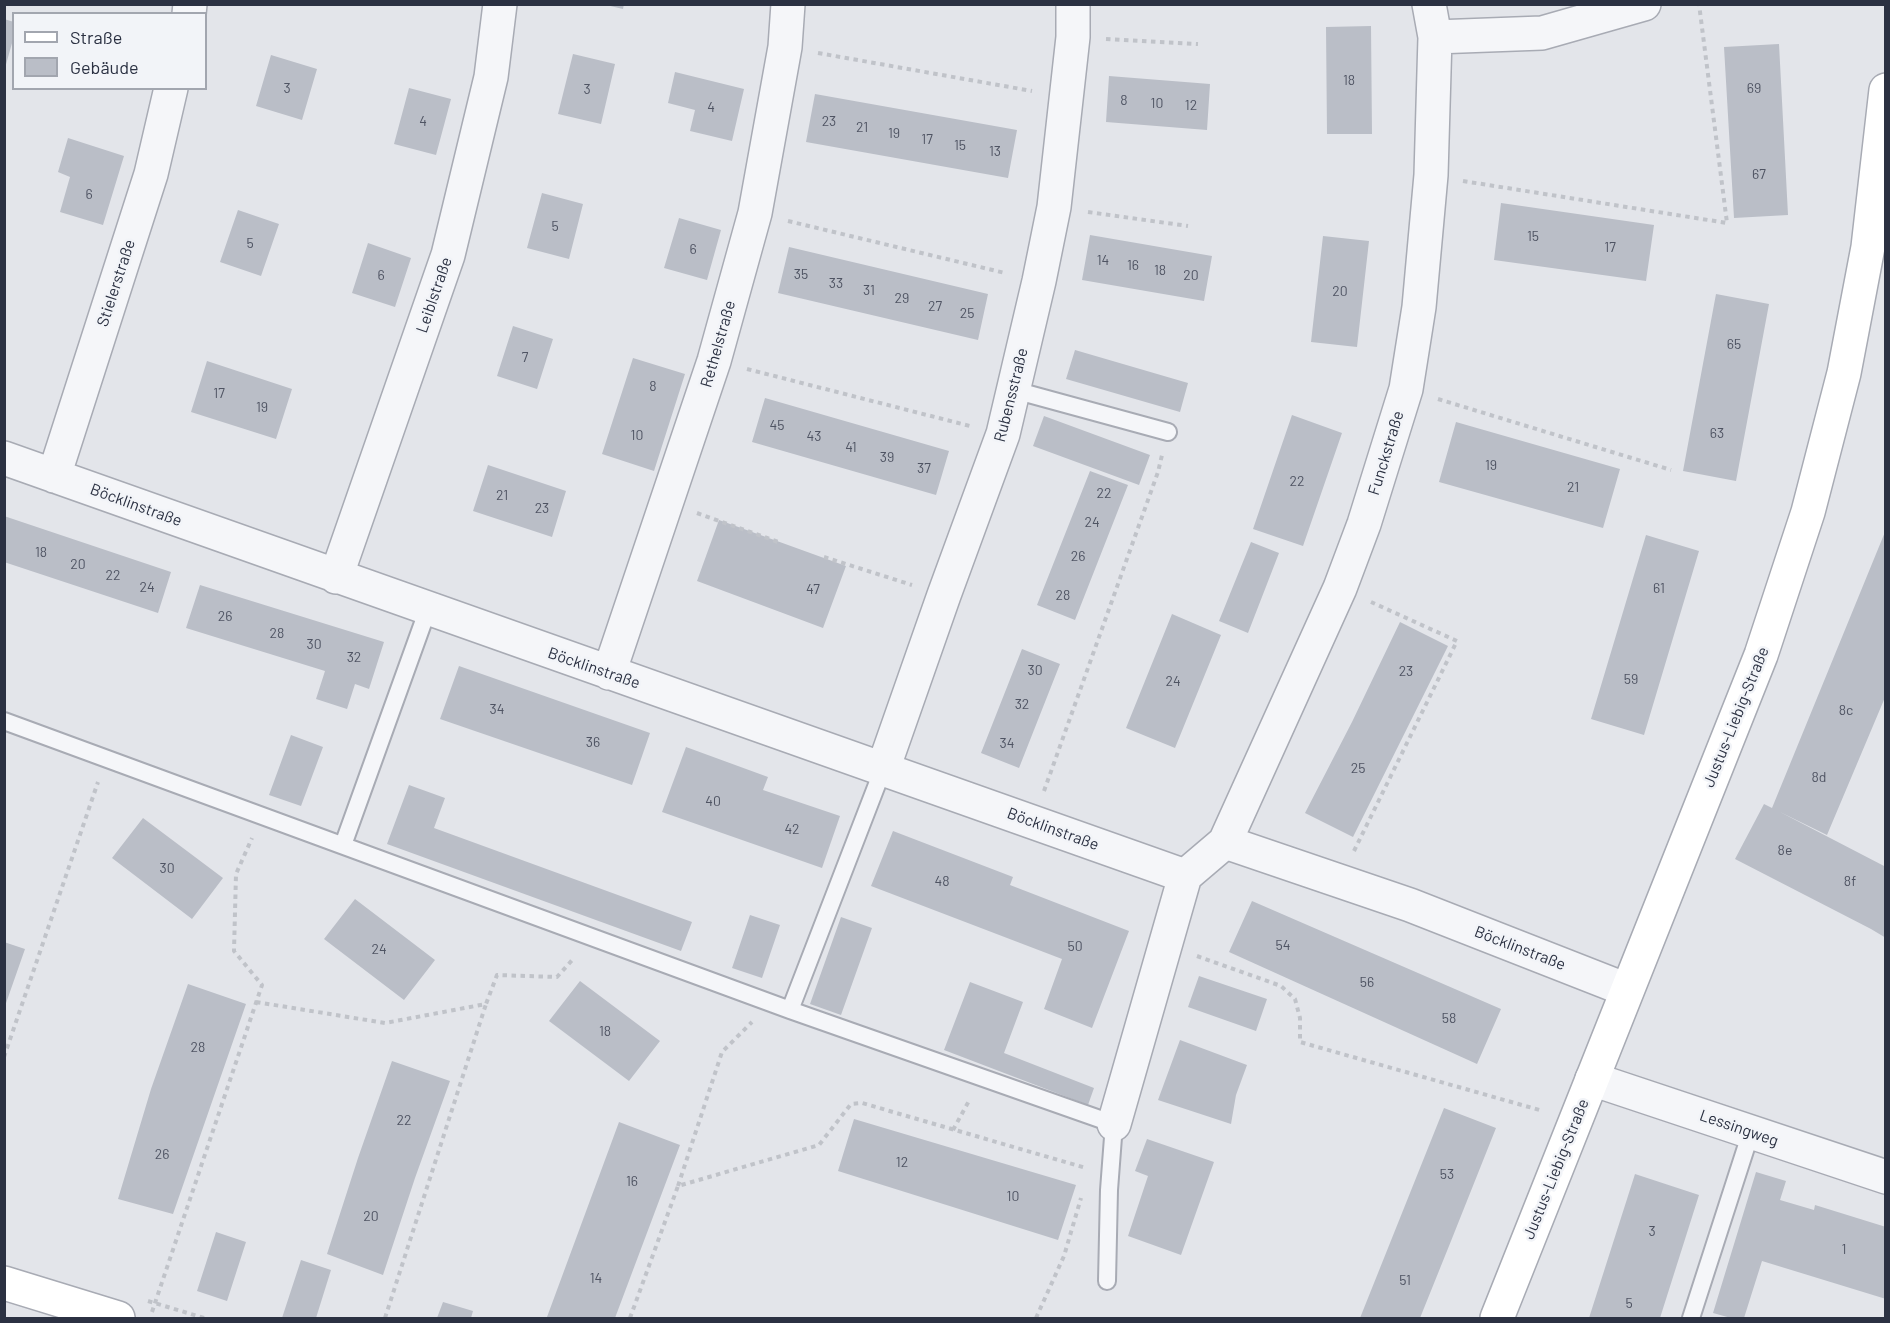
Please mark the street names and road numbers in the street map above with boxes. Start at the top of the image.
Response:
street label: Stielerstraße [93,237,139,329]
street label: Leiblstraße [412,255,456,335]
street label: Rethelstraße [696,298,740,390]
street label: Rubensstraße [990,346,1032,444]
street label: Funckstraße [1364,409,1408,497]
street label: Böcklinstraße [87,480,185,530]
street label: Böcklinstraße [545,643,643,693]
street label: Justus-Liebig-Straße [1699,644,1773,790]
street label: Böcklinstraße [1004,804,1102,854]
street label: Böcklinstraße [1472,922,1568,974]
street label: Justus-Liebig-Straße [1519,1096,1593,1242]
street label: Lessingweg [1697,1106,1781,1150]

